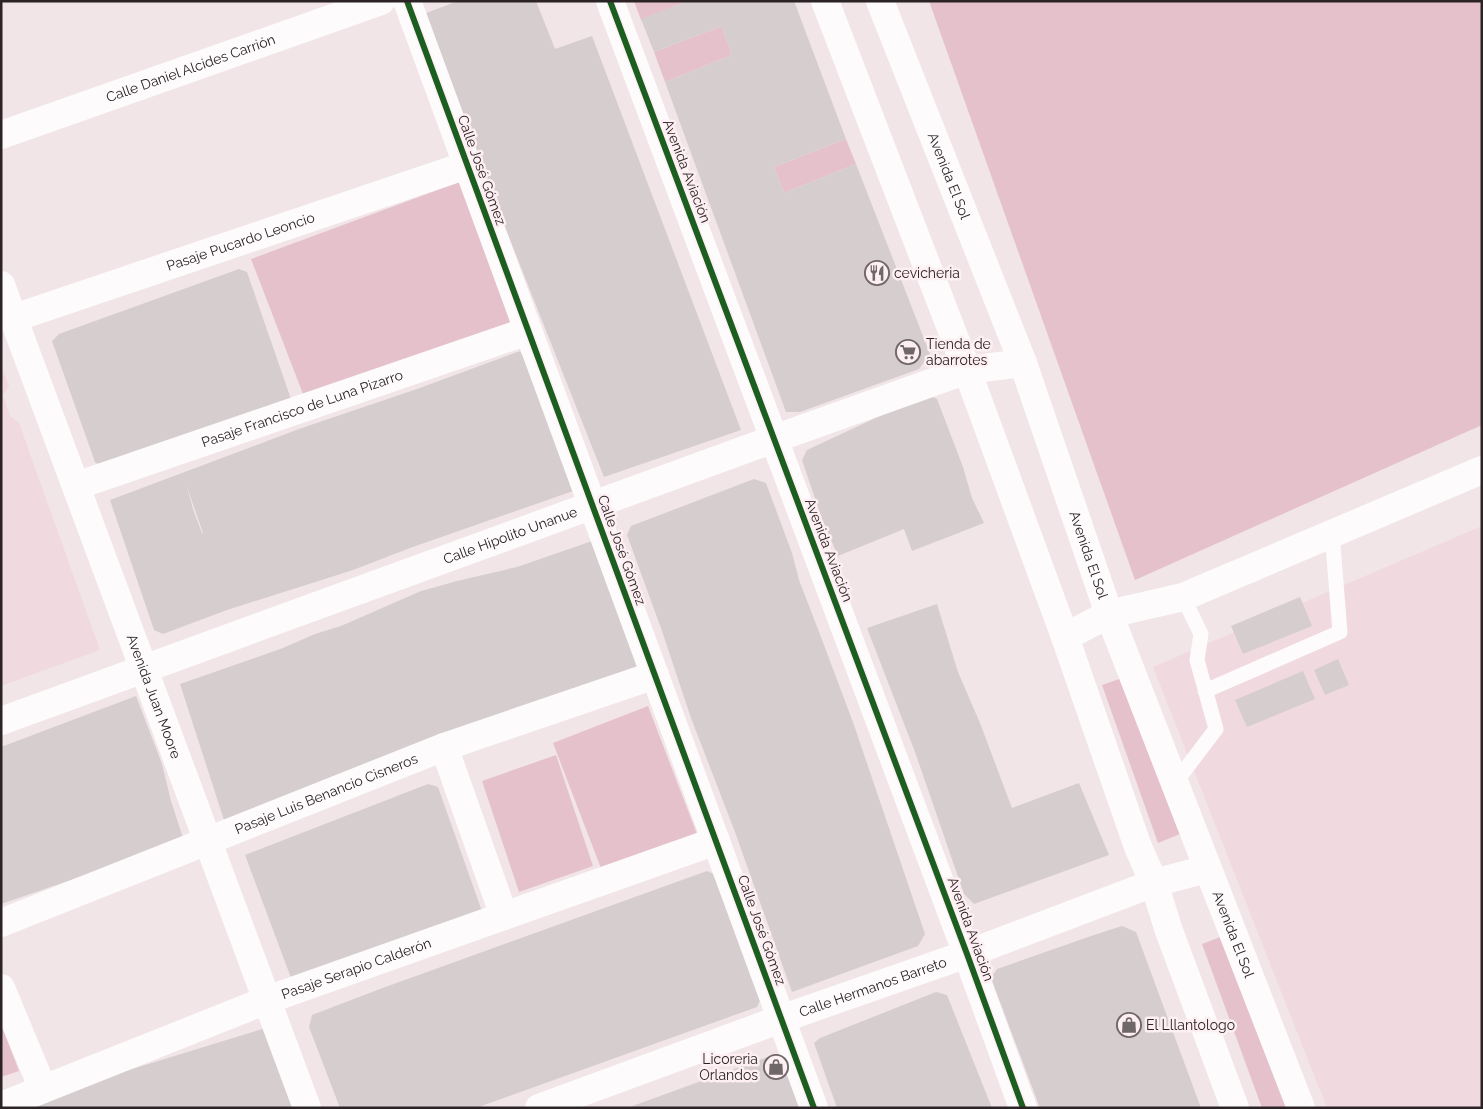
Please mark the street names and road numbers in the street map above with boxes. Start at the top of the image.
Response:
street label: Calle Daniel Alcides Carrión [104,31,277,105]
street label: Calle José Gómez [455,113,509,227]
street label: Avenida Aviación [660,117,714,225]
street label: Avenida El Sol [925,130,973,222]
street label: Pasaje Pucardo Leoncio [164,209,317,274]
street label: Pasaje Francisco de Luna Pizarro [199,367,405,450]
street label: Calle José Gómez [595,493,649,607]
street label: Avenida Aviación [802,496,856,604]
street label: Calle Hipolito Unanue [441,503,579,567]
street label: Avenida El Sol [1066,509,1111,601]
street label: Avenida Juan Moore [124,632,184,761]
street label: Pasaje Luis Benancio Cisneros [233,750,420,837]
street label: Calle José Gómez [735,873,789,987]
street label: Avenida Aviación [945,875,997,983]
street label: Avenida El Sol [1209,888,1258,980]
street label: Pasaje Serapio Calderón [279,935,433,1002]
street label: Calle Hermanos Barreto [797,954,949,1020]

